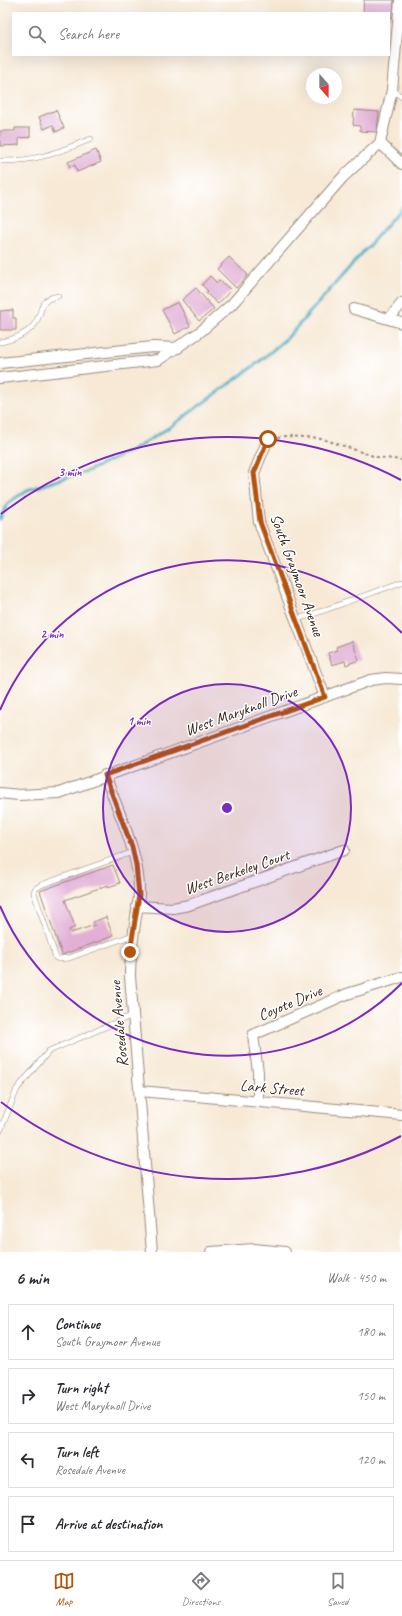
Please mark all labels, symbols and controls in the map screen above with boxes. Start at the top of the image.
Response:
search box [12,12,390,56]
icon: search [26,23,48,45]
text: Search here [58,25,119,44]
north arrow [306,68,342,104]
route start [259,430,277,448]
text: 3 min [59,464,82,480]
street label: South Graymoor Avenue [266,511,329,641]
text: 2 min [41,626,64,642]
street label: West Maryknoll Drive [182,681,301,740]
text: 1 min [128,713,151,729]
centre of rings [220,801,234,815]
street label: West Berkeley Court [182,844,293,899]
route end [121,943,139,961]
street label: Rosedale Avenue [105,978,133,1068]
street label: Coyote Drive [255,980,326,1025]
street label: Lark Street [239,1075,306,1101]
text: 6 min [16,1268,49,1289]
text: Walk · 450 m [327,1270,386,1286]
text: Continue [55,1315,100,1334]
icon: ahead [17,1321,39,1343]
text: 180 m [357,1324,385,1340]
text: South Graymoor Avenue [55,1334,160,1350]
text: Turn right [55,1379,108,1398]
icon: right [17,1385,39,1407]
text: 150 m [357,1388,385,1404]
text: West Maryknoll Drive [55,1398,150,1414]
text: Turn left [55,1443,98,1462]
icon: left [17,1449,39,1471]
text: 120 m [357,1452,385,1468]
text: Rosedale Avenue [55,1462,125,1478]
icon: arrive [17,1513,39,1535]
text: Arrive at destination [55,1515,162,1534]
tab: Map [53,1570,75,1608]
tab: Directions [182,1570,220,1608]
tab: Saved [327,1570,349,1608]

